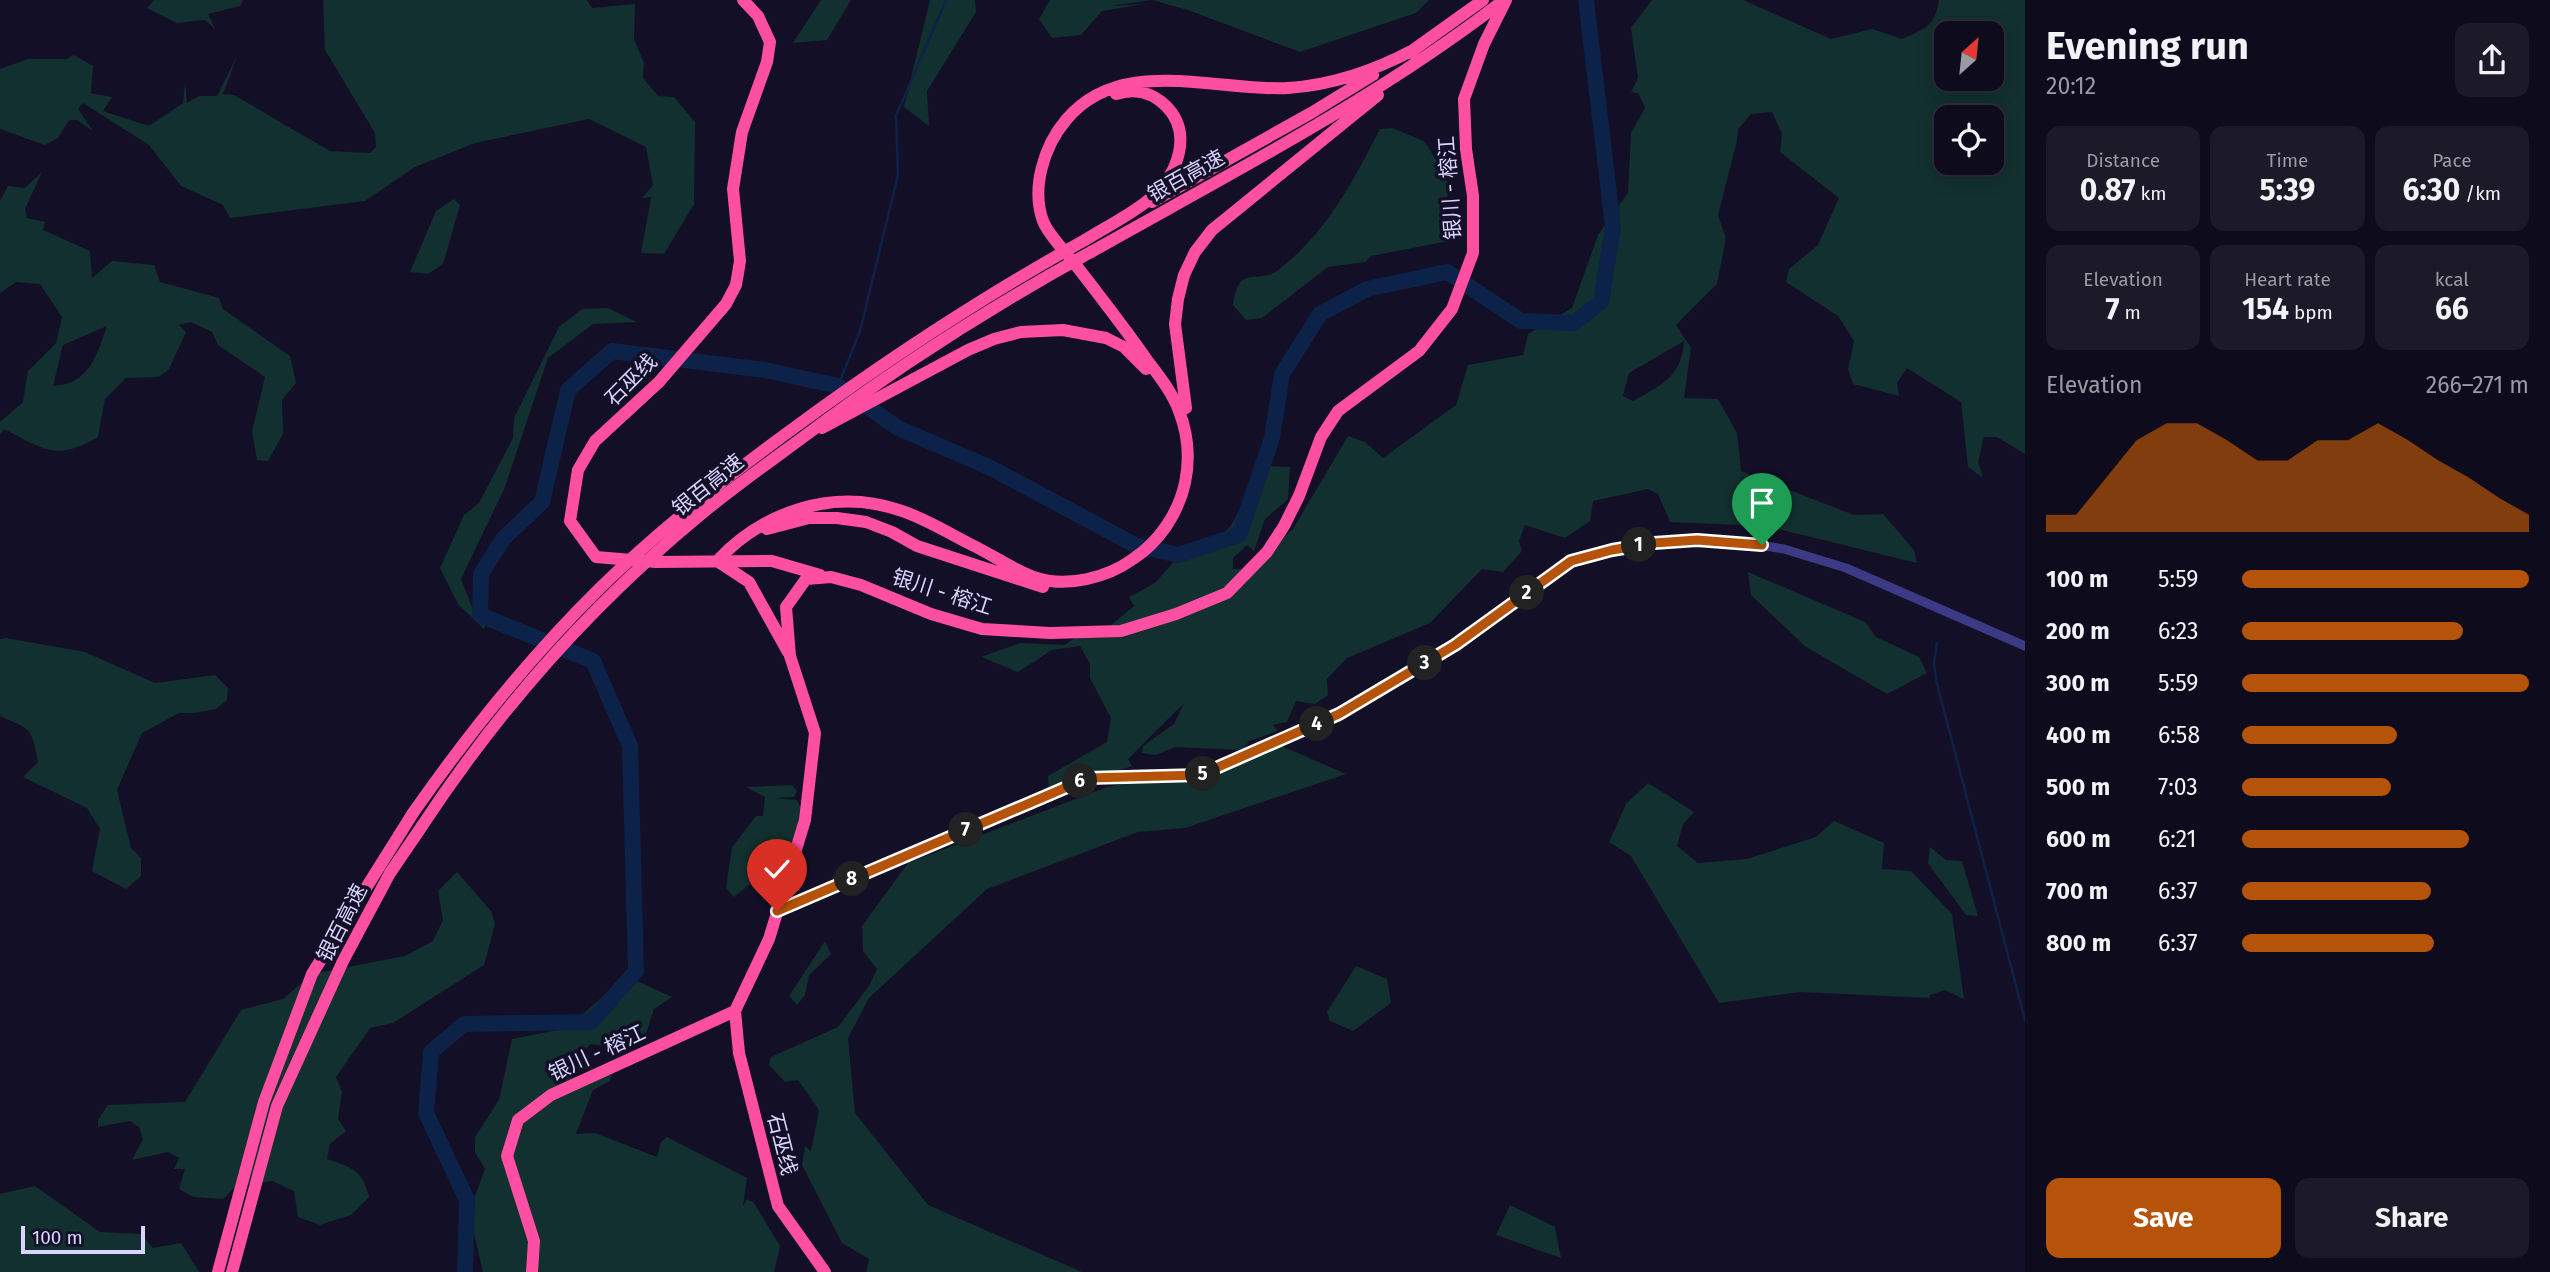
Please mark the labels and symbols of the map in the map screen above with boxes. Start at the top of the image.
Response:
north arrow [1934,21,2004,91]
street label: 银川 - 榕江 [1433,135,1467,241]
street label: 银百高速 [1143,144,1229,208]
street label: 石巫线 [600,349,662,411]
street label: 银百高速 [667,448,749,522]
pin [1732,473,1792,545]
pin: 1 [1622,528,1656,562]
street label: 银川 - 榕江 [889,564,995,620]
pin: 2 [1510,576,1544,610]
pin: 3 [1408,646,1442,680]
pin: 4 [1300,706,1334,742]
pin: 5 [1186,756,1220,792]
pin: 6 [1062,764,1098,798]
pin: 7 [948,812,984,848]
pin [747,839,807,911]
pin: 8 [834,862,870,896]
street label: 银百高速 [311,880,373,966]
street label: 银川 - 榕江 [545,1019,649,1087]
street label: 石巫线 [762,1110,802,1178]
scale bar [21,1223,145,1255]

